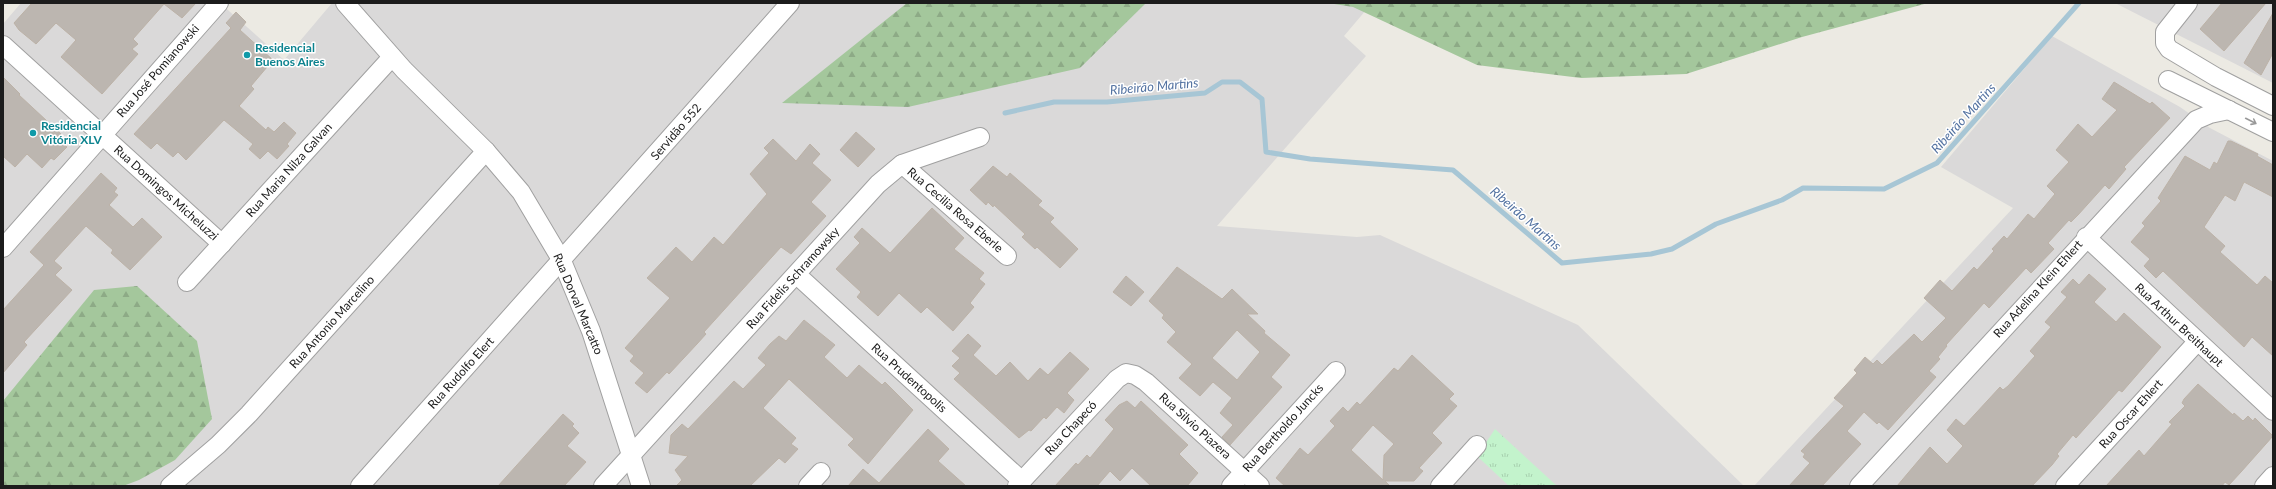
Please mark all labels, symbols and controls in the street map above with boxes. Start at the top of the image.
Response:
street label: Rua José Pomianowski [113,21,202,120]
place label: Residencial Buenos Aires [255,40,325,69]
marker: Residencial Buenos Aires [242,50,252,60]
water label: Ribeirão Martins [1109,74,1199,98]
water label: Ribeirão Martins [1927,80,1999,156]
street label: Servidão 552 [647,100,704,163]
place label: Residencial Vitória XLV [40,118,102,147]
one-way arrow [2245,118,2257,125]
street label: Rua Maria Nilza Galvan [242,119,335,220]
marker: Residencial Vitória XLV [28,128,38,138]
street label: Rua Domingos Micheluzzi [111,142,222,244]
street label: Rua Cecilia Rosa Eberle [904,164,1006,255]
water label: Ribeirão Martins [1487,183,1565,253]
street label: Rua Fidelis Schramowsky [743,223,843,332]
street label: Rua Adelina Klein Ehlert [1990,236,2086,341]
street label: Rua Dorval Marcatto [550,251,607,357]
street label: Rua Antonio Marcelino [286,272,377,371]
street label: Rua Arthur Breithaupt [2132,280,2227,370]
street label: Rua Rudolfo Elert [424,333,497,412]
street label: Rua Prudentopolis [869,340,950,415]
street label: Rua Oscar Ehlert [2096,375,2166,451]
street label: Rua Bertholdo Juncks [1239,380,1326,475]
street label: Rua Silvio Piazera [1156,389,1235,462]
street label: Rua Chapecó [1042,397,1100,458]

